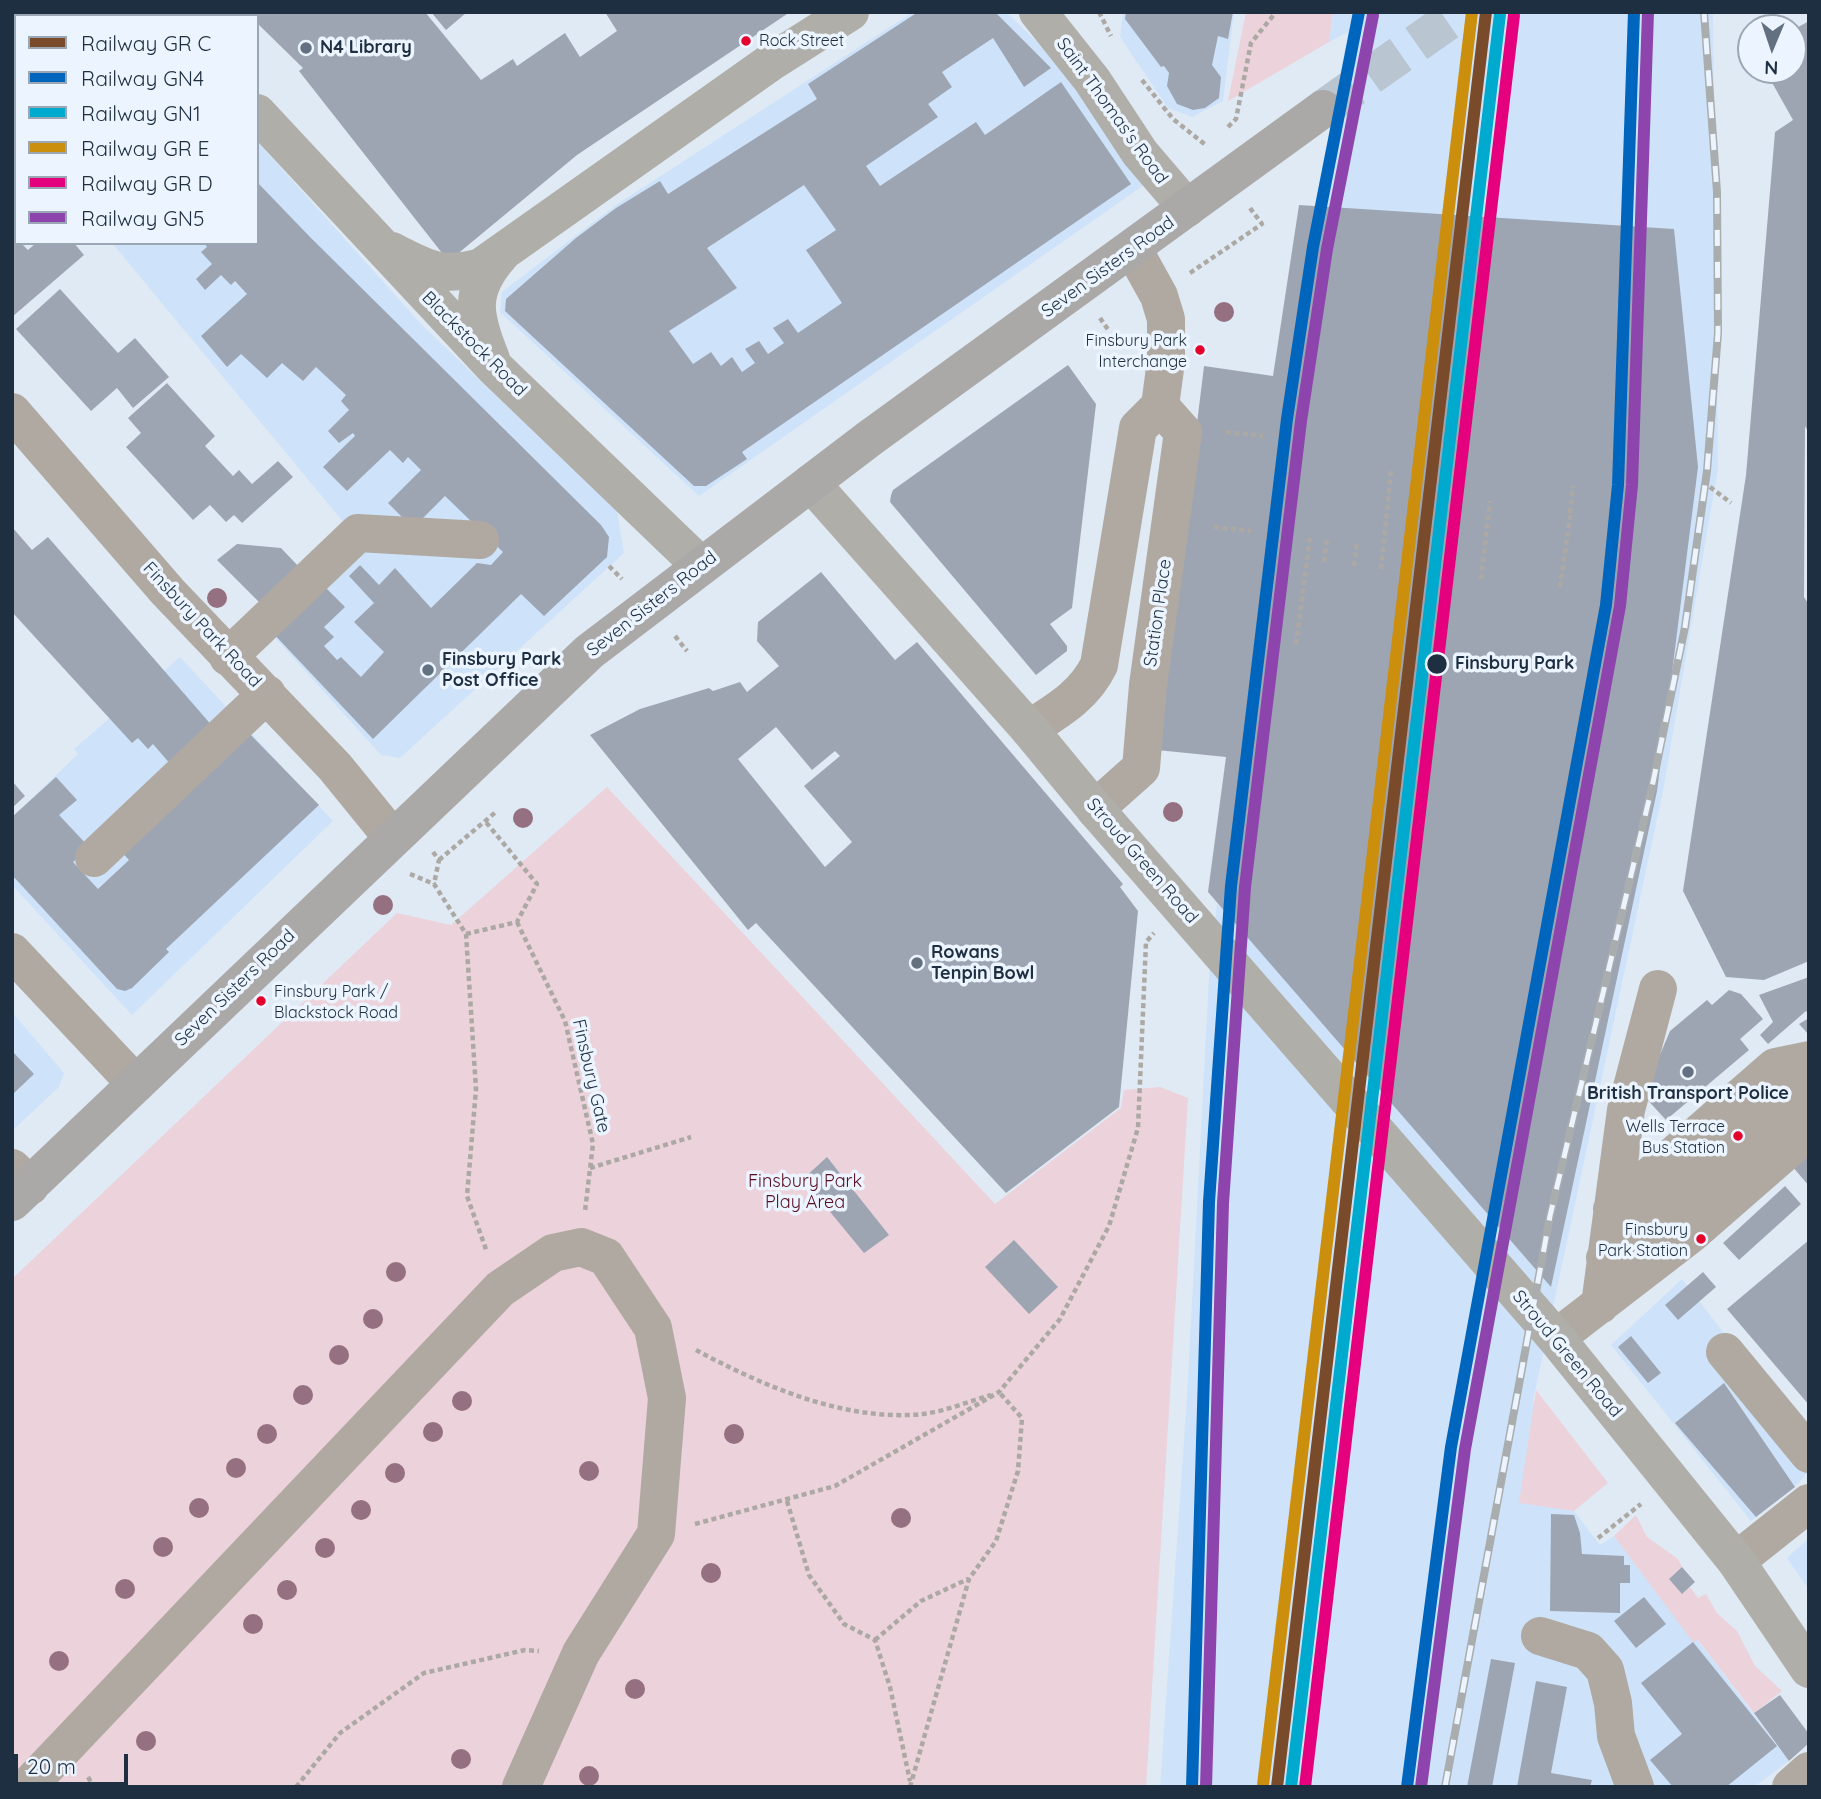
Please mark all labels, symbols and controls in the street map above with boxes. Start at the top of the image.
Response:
legend [14,14,259,245]
north arrow [1737,14,1807,84]
text: Railway GR C [81,30,211,56]
place label: Rock Street [759,31,844,51]
marker: Rock Street [739,34,753,48]
street label: Saint Thomas's Road [1052,34,1172,188]
place label: N4 Library [320,37,412,59]
marker: N4 Library [298,40,314,56]
text: N [1764,56,1779,80]
text: Railway GN4 [81,65,204,91]
text: Railway GN1 [81,100,201,126]
text: Railway GR E [81,135,209,161]
text: Railway GR D [81,170,213,196]
text: Railway GN5 [81,205,204,231]
street label: Seven Sisters Road [1037,212,1179,322]
street label: Blackstock Road [417,287,531,401]
place label: Finsbury Park Interchange [1085,331,1187,369]
marker: Finsbury Park Interchange [1193,343,1207,357]
street label: Seven Sisters Road [583,547,721,661]
street label: Finsbury Park Road [138,558,266,692]
street label: Station Place [1140,558,1176,668]
place label: Finsbury Park Post Office [442,649,561,692]
marker: Finsbury Park [1425,652,1449,676]
place label: Finsbury Park [1455,653,1574,675]
marker: Finsbury Park Post Office [420,662,436,678]
street label: Stroud Green Road [1082,794,1202,928]
street label: Seven Sisters Road [170,925,300,1051]
place label: Rowans Tenpin Bowl [931,942,1034,984]
marker: Rowans Tenpin Bowl [909,955,925,971]
place label: Finsbury Park / Blackstock Road [274,982,398,1020]
marker: Finsbury Park / Blackstock Road [254,994,268,1008]
street label: Finsbury Gate [567,1017,615,1135]
marker: British Transport Police [1680,1064,1696,1080]
place label: British Transport Police [1587,1083,1789,1105]
place label: Wells Terrace Bus Station [1626,1117,1725,1155]
marker: Wells Terrace Bus Station [1731,1129,1745,1143]
park label: Finsbury Park Play Area [748,1171,862,1214]
place label: Finsbury Park Station [1598,1220,1688,1258]
marker: Finsbury Park Station [1694,1232,1708,1246]
street label: Stroud Green Road [1508,1286,1626,1422]
scale bar [18,1740,131,1784]
text: 20 m [27,1753,76,1779]

